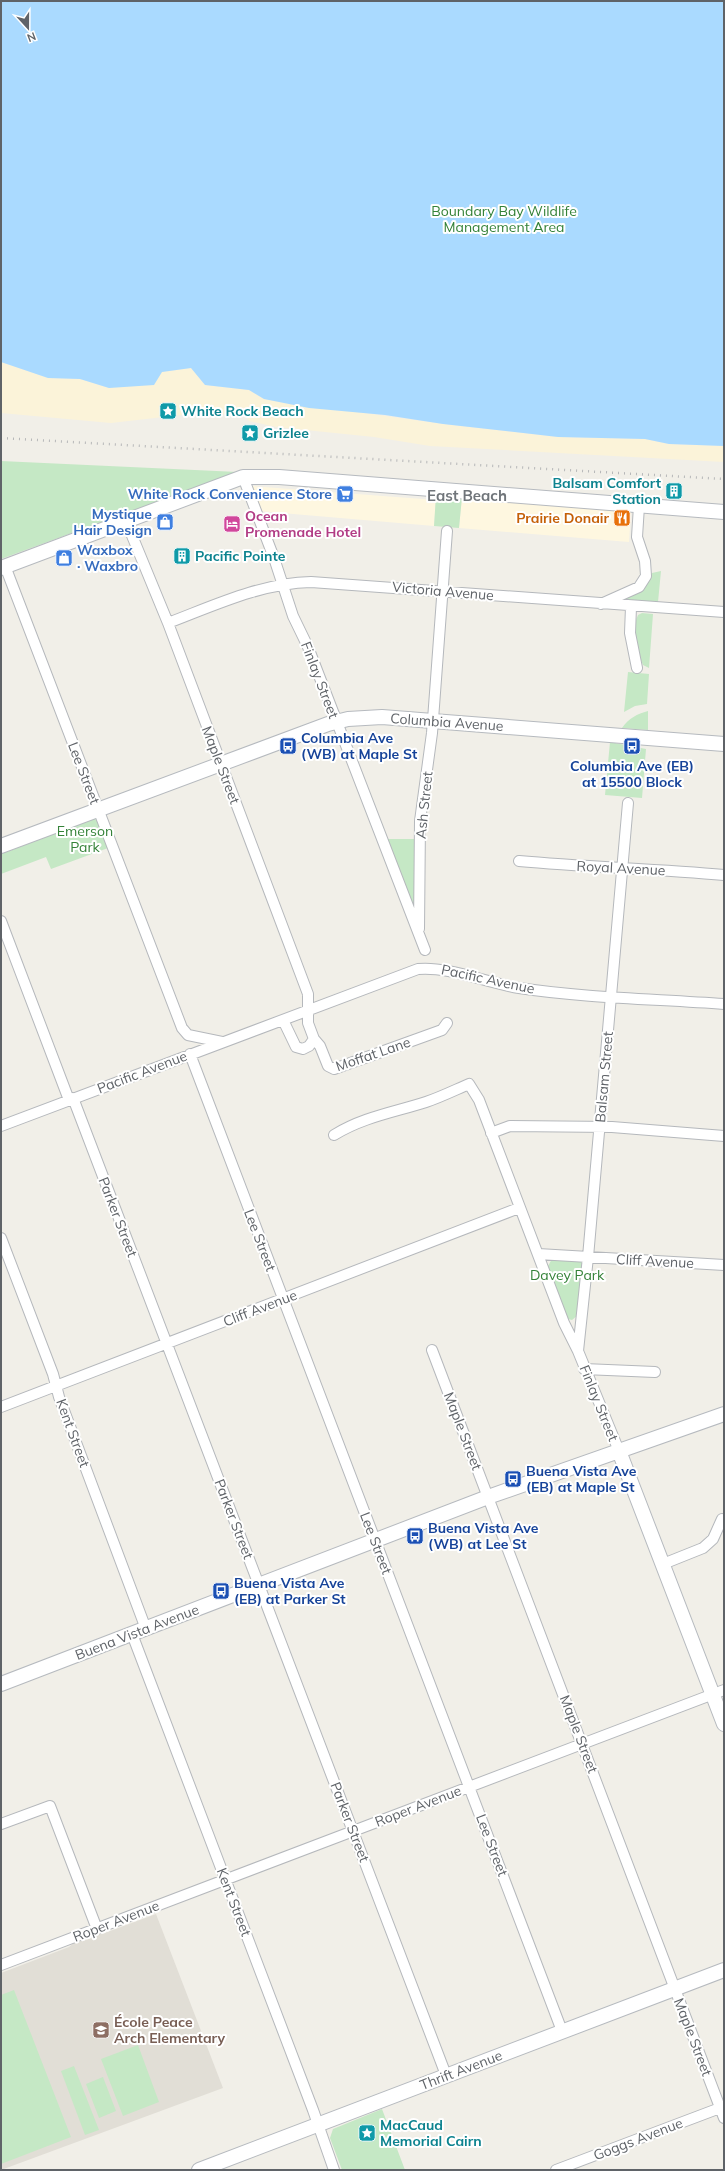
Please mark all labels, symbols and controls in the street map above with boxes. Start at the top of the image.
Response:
north arrow [8,8,48,48]
text: N [25,29,38,45]
park label: Boundary Bay Wildlife Management Area [431,202,577,236]
place icon: White Rock Beach [158,401,178,421]
place label: White Rock Beach [181,402,304,420]
place icon: Grizlee [240,423,260,443]
place label: Grizlee [263,424,309,442]
place label: Balsam Comfort Station [552,474,662,508]
building icon: Balsam Comfort Station [664,481,684,501]
supermarket icon: White Rock Convenience Store [335,484,355,504]
place label: White Rock Convenience Store [128,485,332,503]
district label: East Beach [427,486,507,505]
place label: Mystique Hair Design [73,505,152,539]
place label: Ocean Promenade Hotel [245,507,361,541]
restaurant icon: Prairie Donair [612,508,632,528]
place label: Prairie Donair [516,509,609,527]
shop icon: Mystique Hair Design [155,512,175,532]
hotel icon: Ocean Promenade Hotel [222,514,242,534]
place label: Waxbox · Waxbro [77,541,138,575]
building icon: Pacific Pointe [172,546,192,566]
place label: Pacific Pointe [195,547,286,565]
shop icon: Waxbox · Waxbro [54,548,74,568]
street label: Victoria Avenue [391,578,495,604]
street label: Finlay Street [297,639,343,721]
street label: Columbia Avenue [390,709,504,735]
street label: Maple Street [198,723,244,807]
place label: Columbia Ave (WB) at Maple St [301,729,418,763]
bus stop icon: Columbia Ave (WB) at Maple St [278,736,298,756]
bus stop icon: Columbia Ave (EB) at 15500 Block [622,736,642,756]
street label: Lee Street [64,739,104,807]
place label: Columbia Ave (EB) at 15500 Block [570,757,694,791]
street label: Ash Street [412,770,437,840]
park label: Emerson Park [57,822,113,856]
street label: Royal Avenue [576,857,666,879]
street label: Pacific Avenue [440,960,536,998]
street label: Balsam Street [591,1031,617,1123]
street label: Moffat Lane [333,1033,413,1075]
street label: Pacific Avenue [95,1047,189,1097]
street label: Parker Street [94,1174,142,1260]
street label: Lee Street [240,1206,280,1274]
street label: Cliff Avenue [616,1250,694,1272]
park label: Davey Park [530,1266,605,1284]
street label: Cliff Avenue [220,1286,300,1330]
street label: Finlay Street [576,1362,623,1444]
street label: Maple Street [440,1389,486,1473]
street label: Kent Street [52,1396,94,1470]
place label: Buena Vista Ave (EB) at Maple St [526,1462,637,1496]
bus stop icon: Buena Vista Ave (EB) at Maple St [503,1469,523,1489]
street label: Parker Street [210,1476,258,1562]
street label: Lee Street [356,1509,396,1577]
place label: Buena Vista Ave (WB) at Lee St [428,1519,539,1553]
bus stop icon: Buena Vista Ave (WB) at Lee St [405,1526,425,1546]
place label: Buena Vista Ave (EB) at Parker St [234,1574,346,1608]
bus stop icon: Buena Vista Ave (EB) at Parker St [211,1581,231,1601]
street label: Buena Vista Avenue [73,1600,201,1664]
street label: Maple Street [556,1692,602,1776]
street label: Parker Street [326,1779,374,1865]
street label: Roper Avenue [372,1781,464,1831]
street label: Lee Street [472,1811,512,1879]
street label: Kent Street [213,1865,255,1939]
street label: Roper Avenue [70,1896,162,1946]
street label: Maple Street [670,1995,716,2079]
place label: École Peace Arch Elementary [114,2013,225,2047]
school or university icon: École Peace Arch Elementary [91,2020,111,2040]
street label: Thrift Avenue [417,2046,505,2094]
street label: Goggs Avenue [591,2114,685,2164]
place label: MacCaud Memorial Cairn [380,2116,482,2150]
place icon: MacCaud Memorial Cairn [357,2123,377,2143]

